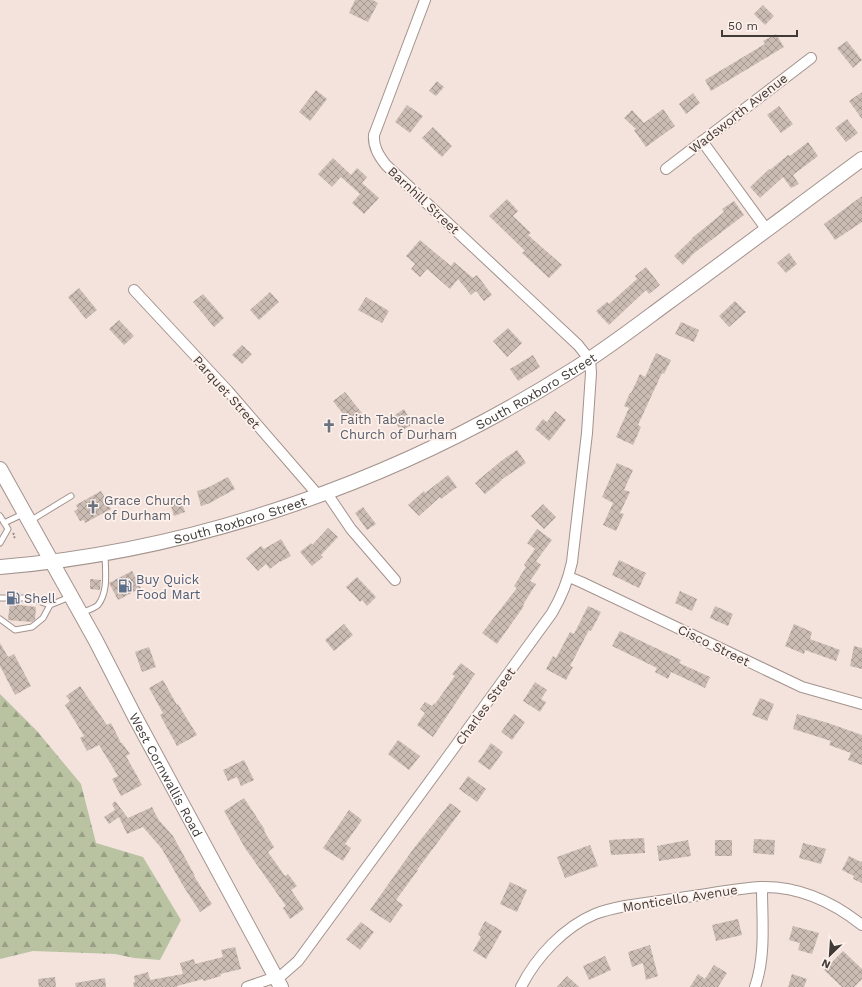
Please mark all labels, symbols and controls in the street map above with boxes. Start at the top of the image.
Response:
scale bar [722,12,797,38]
text: 50 m [728,19,758,33]
street label: Wadsworth Avenue [686,70,790,156]
street label: Barnhill Street [385,164,463,238]
street label: South Roxboro Street [473,350,600,433]
street label: Parquet Street [190,353,264,432]
place label: Faith Tabernacle Church of Durham [340,412,457,442]
church icon: Faith Tabernacle Church of Durham [321,418,337,434]
place label: Grace Church of Durham [104,493,191,523]
street label: South Roxboro Street [172,493,309,547]
church icon: Grace Church of Durham [85,499,101,515]
place label: Buy Quick Food Mart [136,572,201,602]
fuel station icon: Buy Quick Food Mart [117,578,133,594]
fuel station icon: Shell [5,590,21,606]
place label: Shell [24,591,56,606]
street label: Cisco Street [675,622,753,669]
street label: Charles Street [452,664,519,748]
street label: West Cornwallis Road [126,710,205,840]
street label: Monticello Avenue [622,882,739,915]
north arrow [810,935,850,975]
text: N [820,956,832,971]

